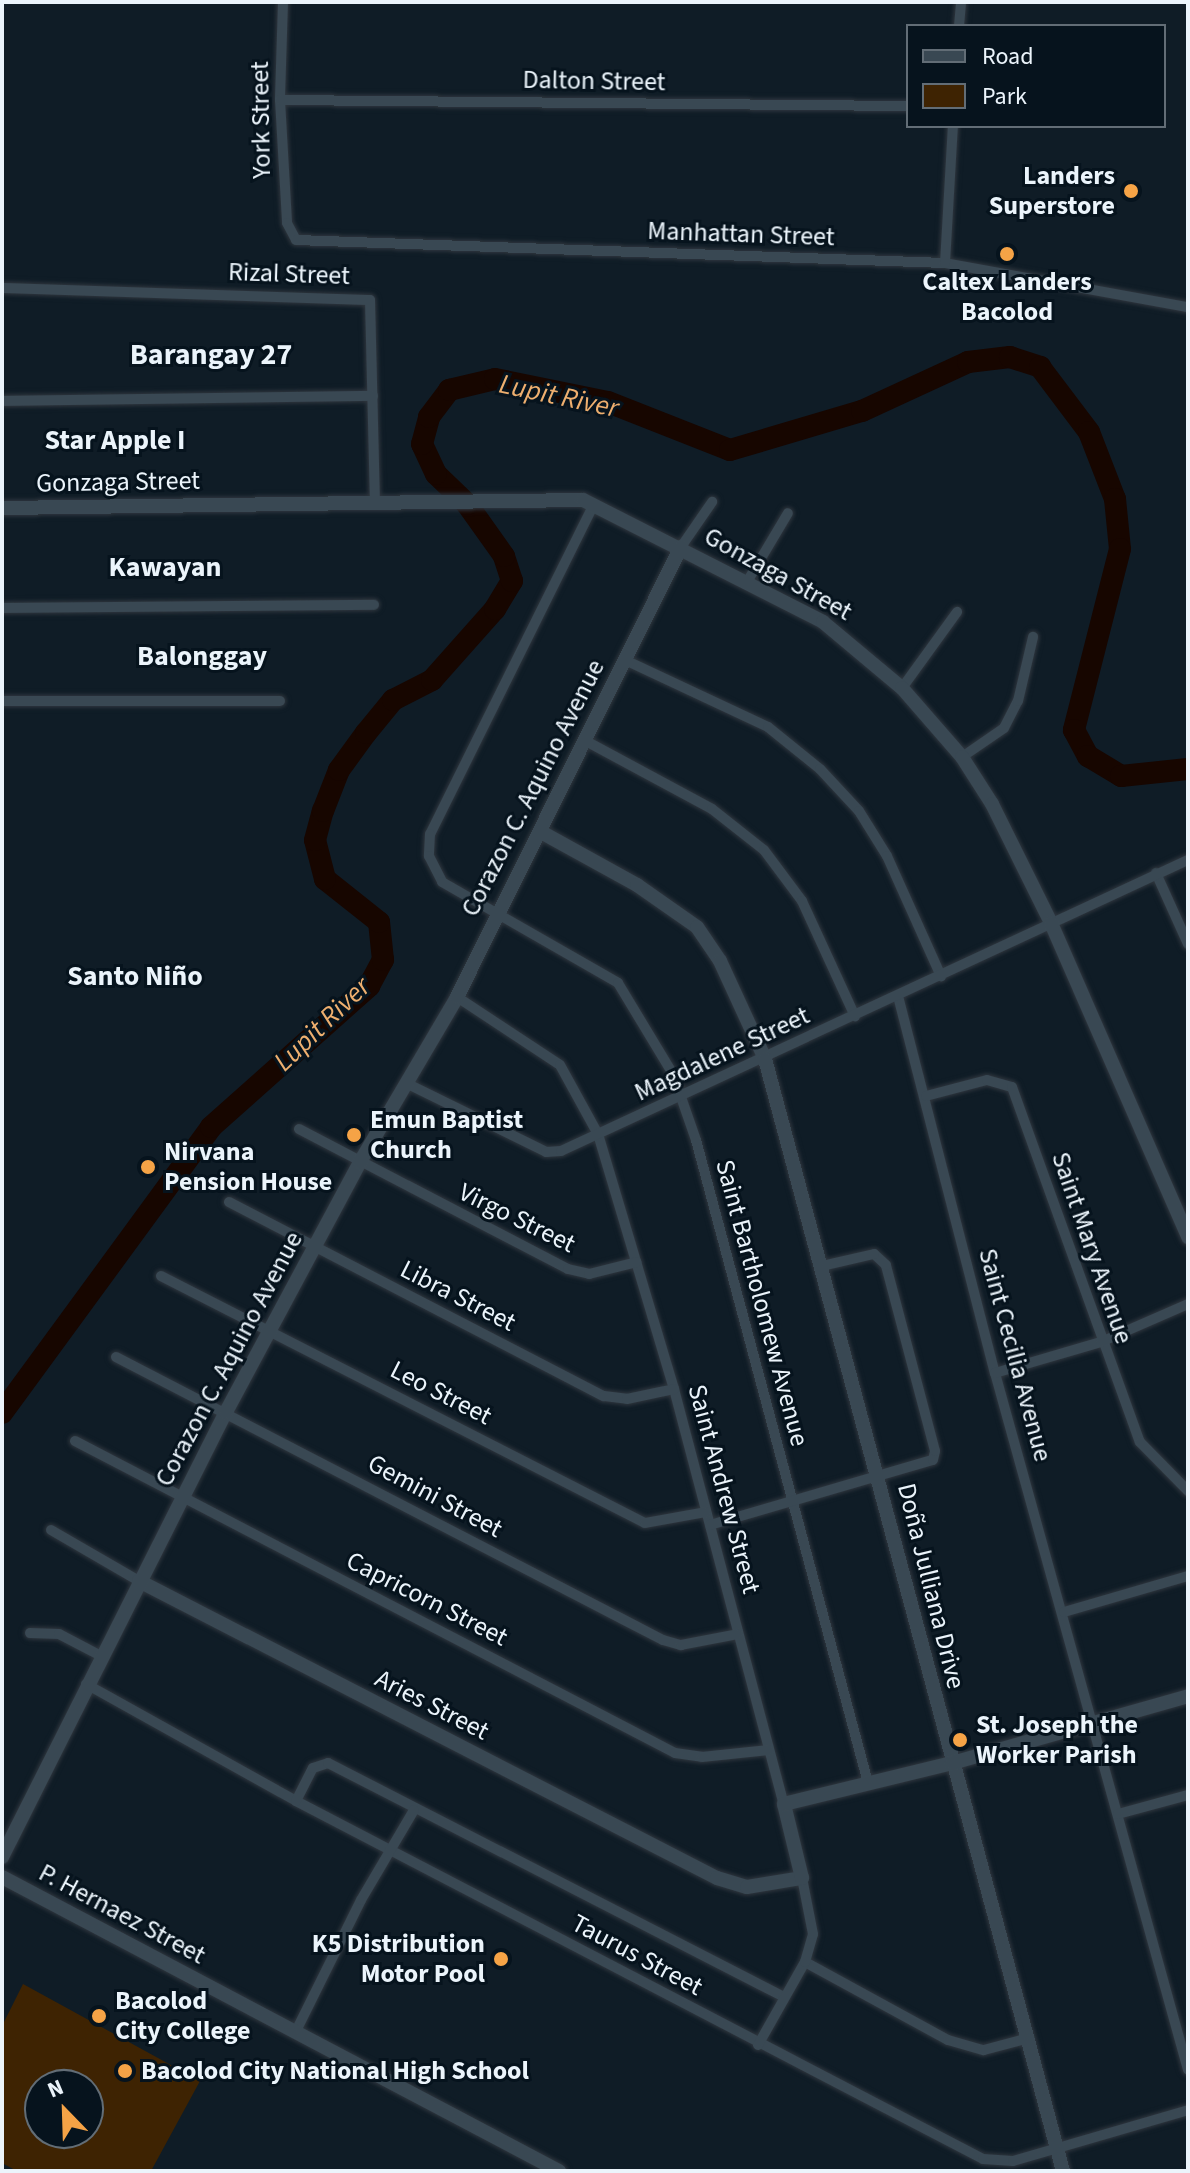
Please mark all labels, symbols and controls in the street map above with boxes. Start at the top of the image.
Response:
legend [906,24,1166,128]
text: Road [982,39,1034,74]
street label: York Street [244,61,278,179]
street label: Dalton Street [522,64,666,98]
text: Park [982,79,1027,114]
place label: Landers Superstore [989,160,1115,222]
marker: Landers Superstore [1122,182,1140,200]
street label: Manhattan Street [647,215,835,253]
marker: Caltex Landers Bacolod [998,245,1016,263]
street label: Rizal Street [228,256,350,292]
place label: Caltex Landers Bacolod [922,266,1092,328]
district label: Barangay 27 [130,337,292,373]
water label: Lupit River [496,367,622,425]
district label: Star Apple I [44,423,186,457]
street label: Gonzaga Street [36,465,200,499]
street label: Gonzaga Street [699,521,857,627]
district label: Kawayan [109,550,221,584]
district label: Balonggay [137,639,267,673]
street label: Corazon C. Aquino Avenue [455,654,611,922]
district label: Santo Niño [67,959,203,993]
water label: Lupit River [267,970,377,1078]
street label: Magdalene Street [630,1000,814,1108]
place label: Emun Baptist Church [370,1104,523,1166]
marker: Emun Baptist Church [345,1126,363,1144]
place label: Nirvana Pension House [164,1136,332,1198]
street label: Saint Mary Avenue [1045,1148,1139,1348]
street label: Saint Bartholomew Avenue [709,1156,815,1450]
marker: Nirvana Pension House [139,1158,157,1176]
street label: Virgo Street [454,1176,580,1260]
street label: Corazon C. Aquino Avenue [149,1226,309,1492]
street label: Saint Cecilia Avenue [972,1245,1058,1465]
street label: Libra Street [395,1254,521,1338]
street label: Leo Street [385,1354,497,1432]
street label: Saint Andrew Street [681,1381,767,1597]
street label: Gemini Street [362,1448,508,1544]
street label: Doña Julliana Drive [890,1480,972,1692]
street label: Capricorn Street [341,1545,513,1653]
street label: Aries Street [370,1663,494,1747]
place label: St. Joseph the Worker Parish [976,1709,1138,1770]
marker: St. Joseph the Worker Parish [951,1731,969,1749]
street label: P. Hernaez Street [33,1857,211,1971]
street label: Taurus Street [566,1907,708,2003]
place label: K5 Distribution Motor Pool [312,1928,485,1990]
marker: K5 Distribution Motor Pool [492,1950,510,1968]
place label: Bacolod City College [115,1985,251,2046]
marker: Bacolod City College [90,2007,108,2025]
place label: Bacolod City National High School [141,2055,529,2087]
marker: Bacolod City National High School [116,2062,134,2080]
north arrow [24,2069,104,2149]
text: N [42,2071,68,2106]

